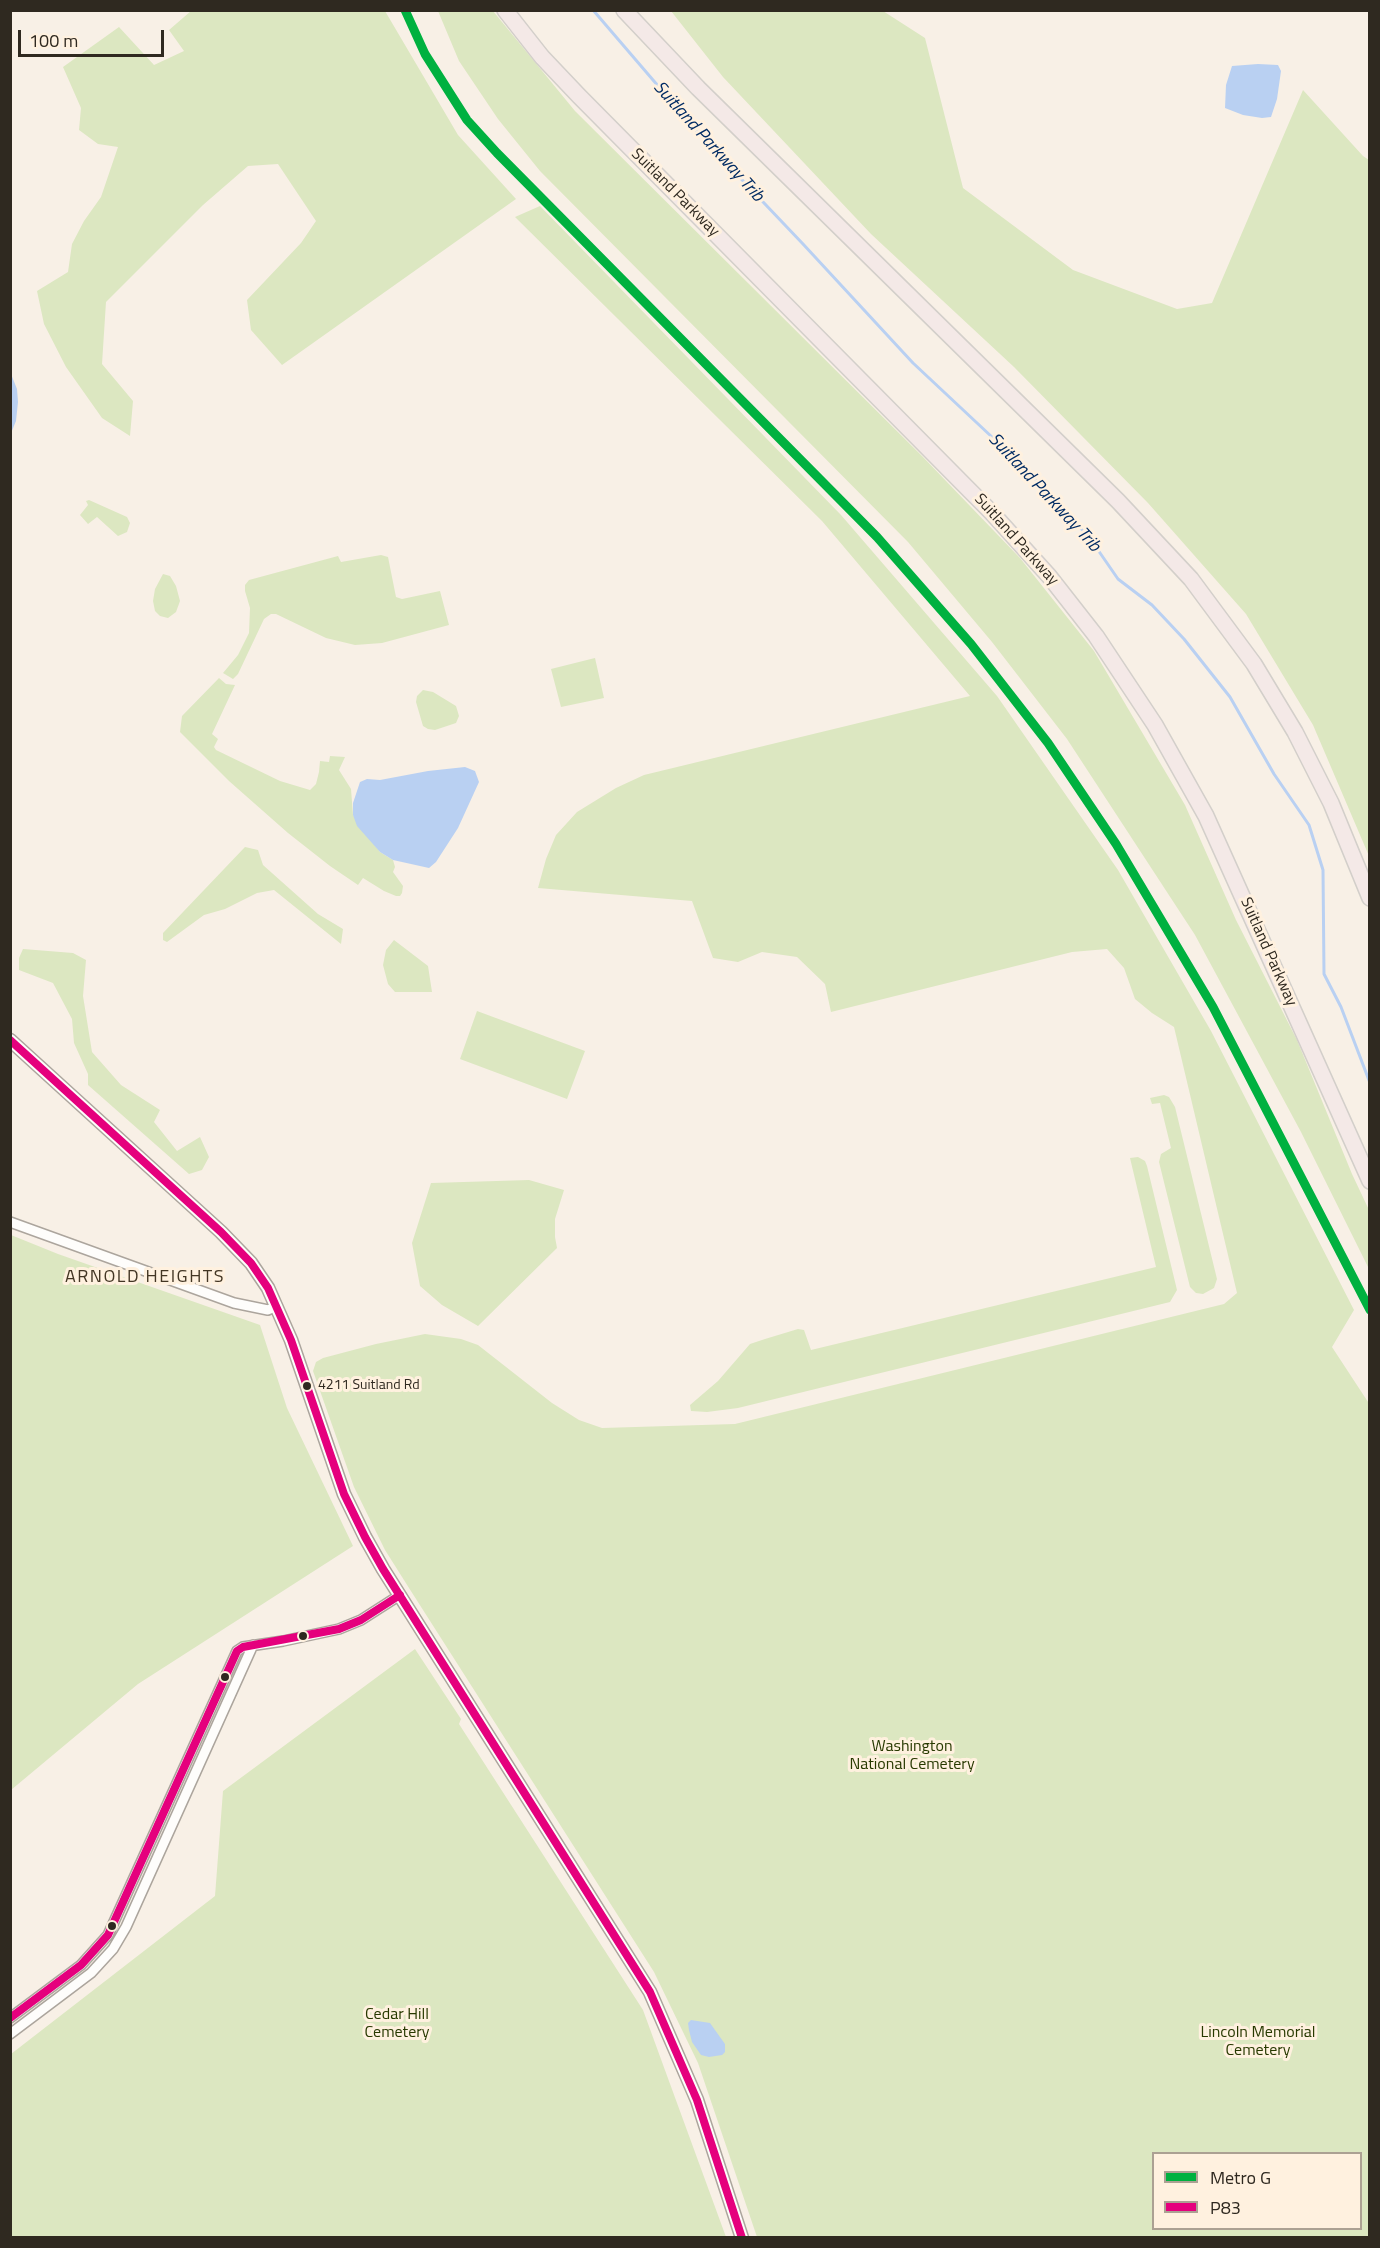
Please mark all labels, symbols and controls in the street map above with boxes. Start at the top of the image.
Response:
scale bar [21,18,166,56]
text: 100 m [29,27,78,54]
water label: Suitland Parkway Trib [648,77,768,207]
street label: Suitland Parkway [627,145,723,241]
water label: Suitland Parkway Trib [983,429,1105,557]
street label: Suitland Parkway [970,490,1062,590]
street label: Suitland Parkway [1235,895,1301,1009]
district label: ARNOLD HEIGHTS [65,1267,225,1289]
place label: 4211 Suitland Rd [318,1378,420,1394]
marker: 4211 Suitland Rd [301,1380,313,1392]
unlabelled marker [297,1630,309,1642]
unlabelled marker [219,1671,231,1683]
park label: Washington National Cemetery [849,1737,975,1775]
unlabelled marker [106,1920,118,1932]
park label: Cedar Hill Cemetery [365,2005,429,2043]
park label: Lincoln Memorial Cemetery [1201,2023,1315,2061]
legend [1152,2152,1362,2230]
text: Metro G [1210,2164,1271,2191]
text: P83 [1210,2194,1241,2221]

